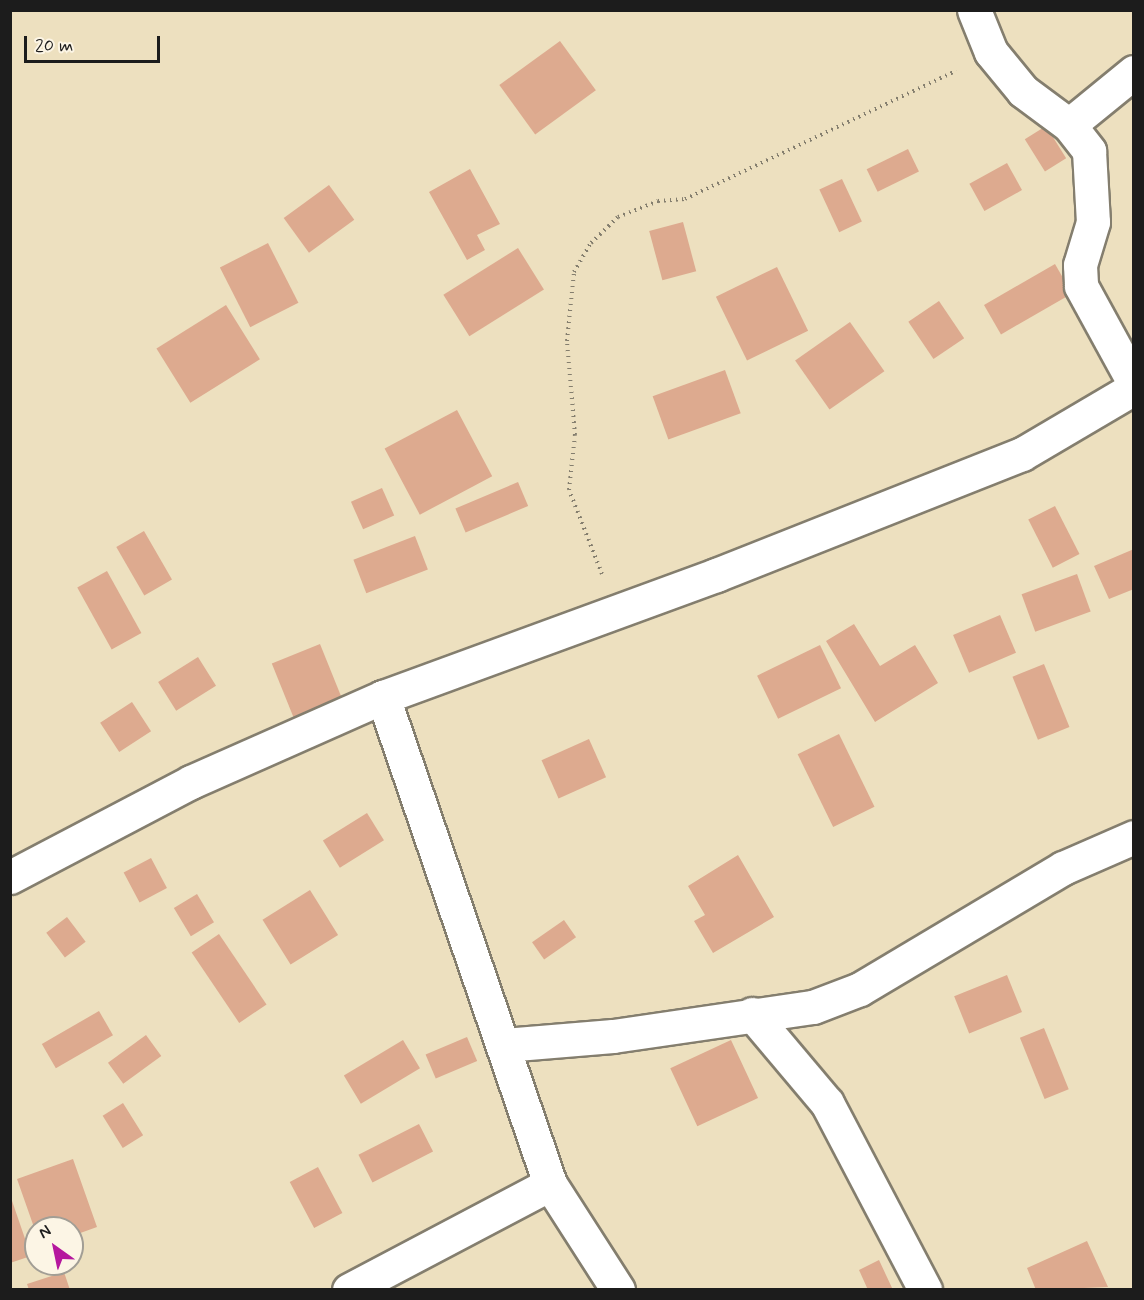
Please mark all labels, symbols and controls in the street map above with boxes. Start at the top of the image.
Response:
scale bar [27,24,164,62]
text: 20 m [35,34,73,58]
north arrow [24,1216,84,1276]
text: N [35,1220,55,1244]

